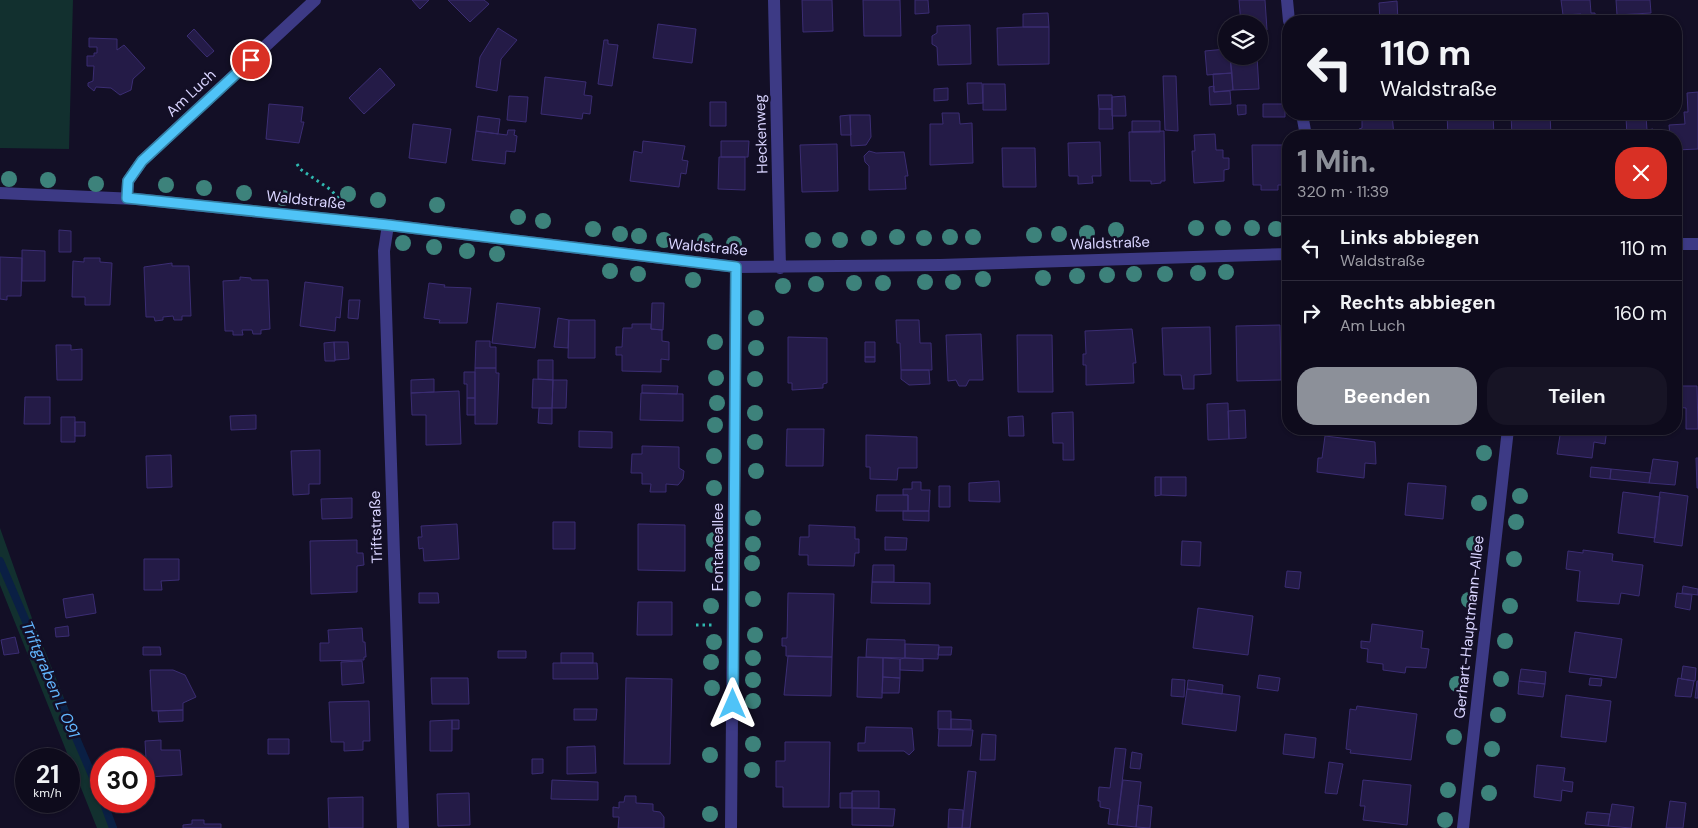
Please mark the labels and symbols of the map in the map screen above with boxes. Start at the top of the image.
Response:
pin [230,39,272,81]
street label: Am Luch [162,65,220,121]
street label: Heckenweg [750,94,772,174]
street label: Waldstraße [265,186,347,214]
street label: Waldstraße [1070,232,1150,254]
street label: Waldstraße [667,234,749,260]
street label: Triftstraße [365,490,387,564]
street label: Fontaneallee [708,503,728,591]
street label: Gerhart-Hauptmann-Allee [1449,535,1489,719]
water label: Triftgraben L 091 [16,618,85,742]
position arrow [706,677,758,729]
speed limit sign: 30 [90,748,155,813]

